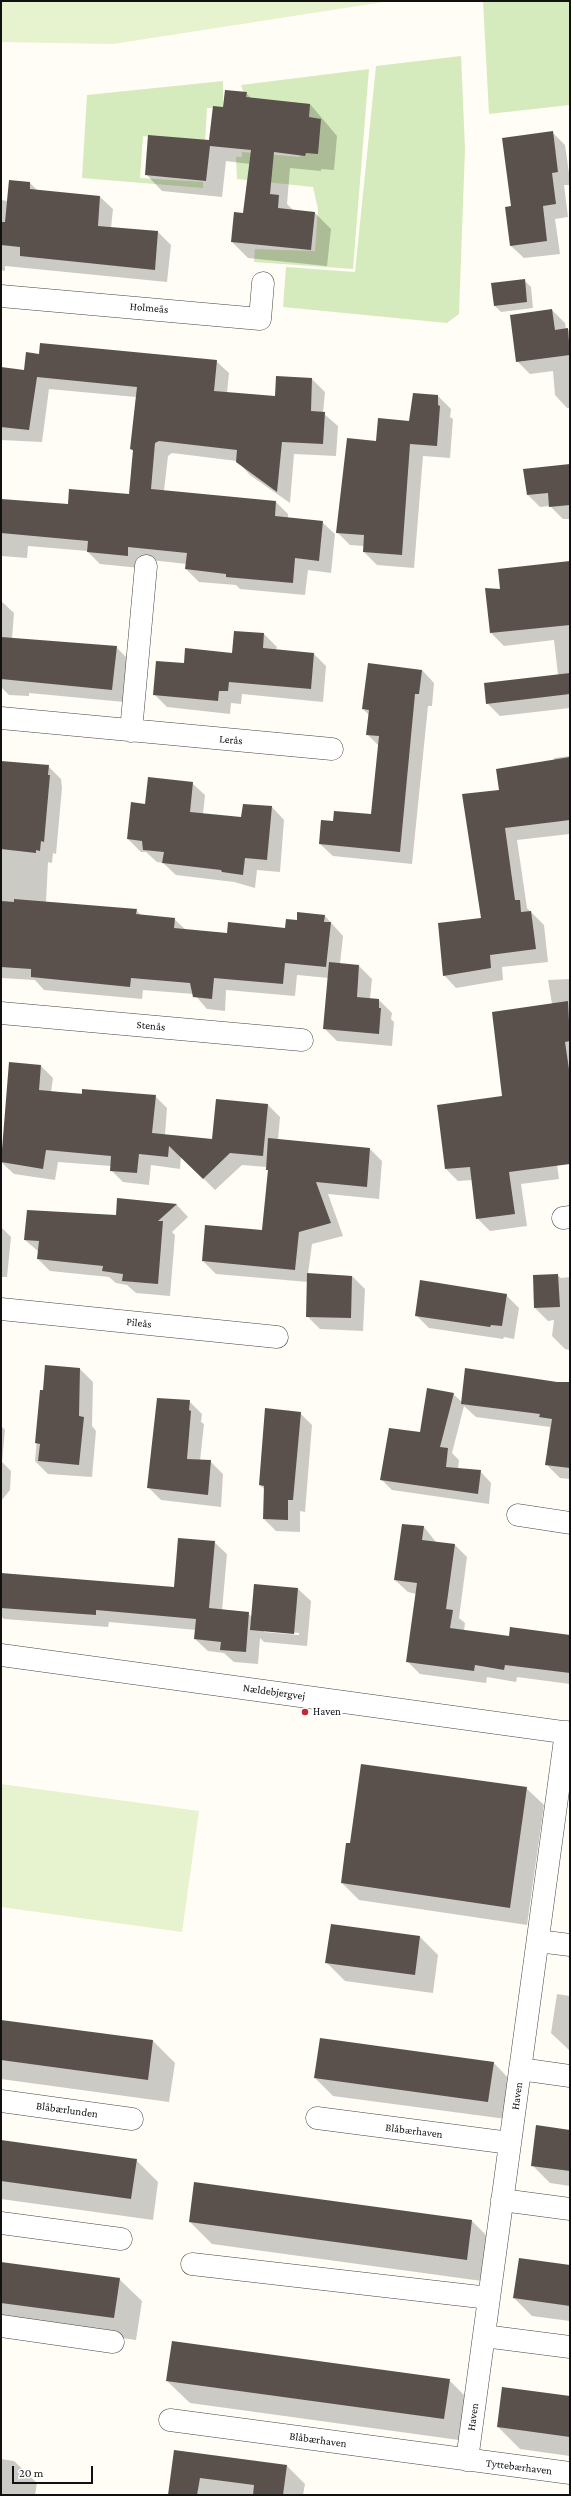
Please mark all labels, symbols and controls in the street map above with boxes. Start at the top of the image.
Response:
street label: Holmeås [129,300,169,316]
street label: Lerås [219,732,243,748]
street label: Stenås [136,1018,166,1034]
street label: Pileås [126,1315,152,1331]
street label: Nældebjergvej [242,1681,306,1703]
place label: Haven [313,1705,341,1719]
marker: Haven [300,1707,310,1717]
street label: Haven [509,2081,525,2111]
street label: Blåbærlunden [35,2099,99,2121]
street label: Blåbærhaven [385,2121,443,2141]
street label: Haven [465,2402,481,2432]
street label: Blåbærhaven [289,2429,347,2451]
street label: Tyttebærhaven [485,2456,553,2478]
scale bar [14,2458,95,2484]
text: 20 m [19,2466,43,2480]

